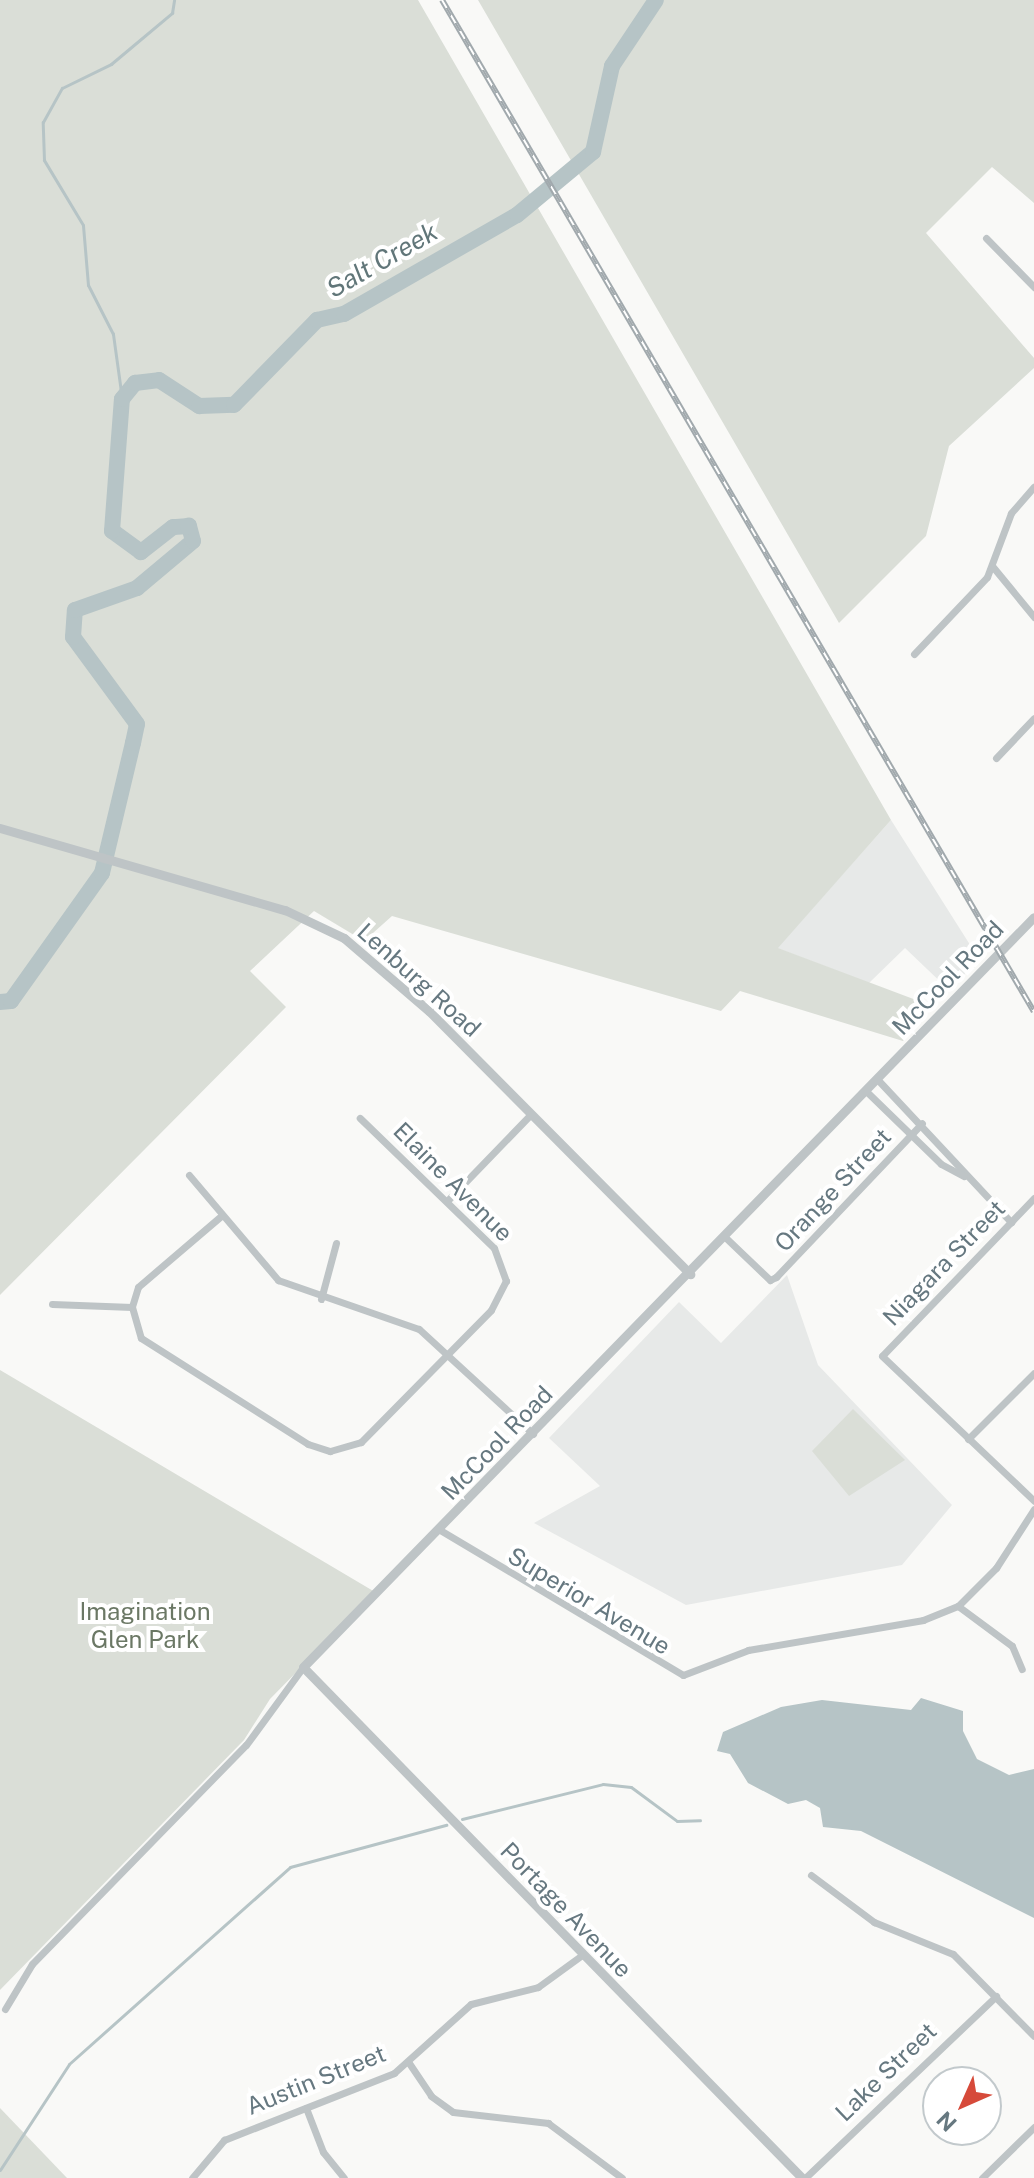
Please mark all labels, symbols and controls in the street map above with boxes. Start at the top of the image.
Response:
water label: Salt Creek [321,216,443,304]
street label: McCool Road [886,915,1010,1041]
street label: Lenburg Road [351,917,487,1043]
street label: Elaine Avenue [387,1116,519,1248]
street label: Orange Street [769,1123,897,1257]
street label: Niagara Street [877,1194,1011,1332]
street label: McCool Road [435,1380,559,1506]
street label: Superior Avenue [502,1541,676,1661]
park label: Imagination Glen Park [79,1598,211,1654]
street label: Portage Avenue [494,1836,638,1984]
street label: Lake Street [830,2017,942,2127]
street label: Austin Street [242,2039,390,2121]
north arrow [922,2066,1002,2146]
text: N [931,2106,962,2137]

